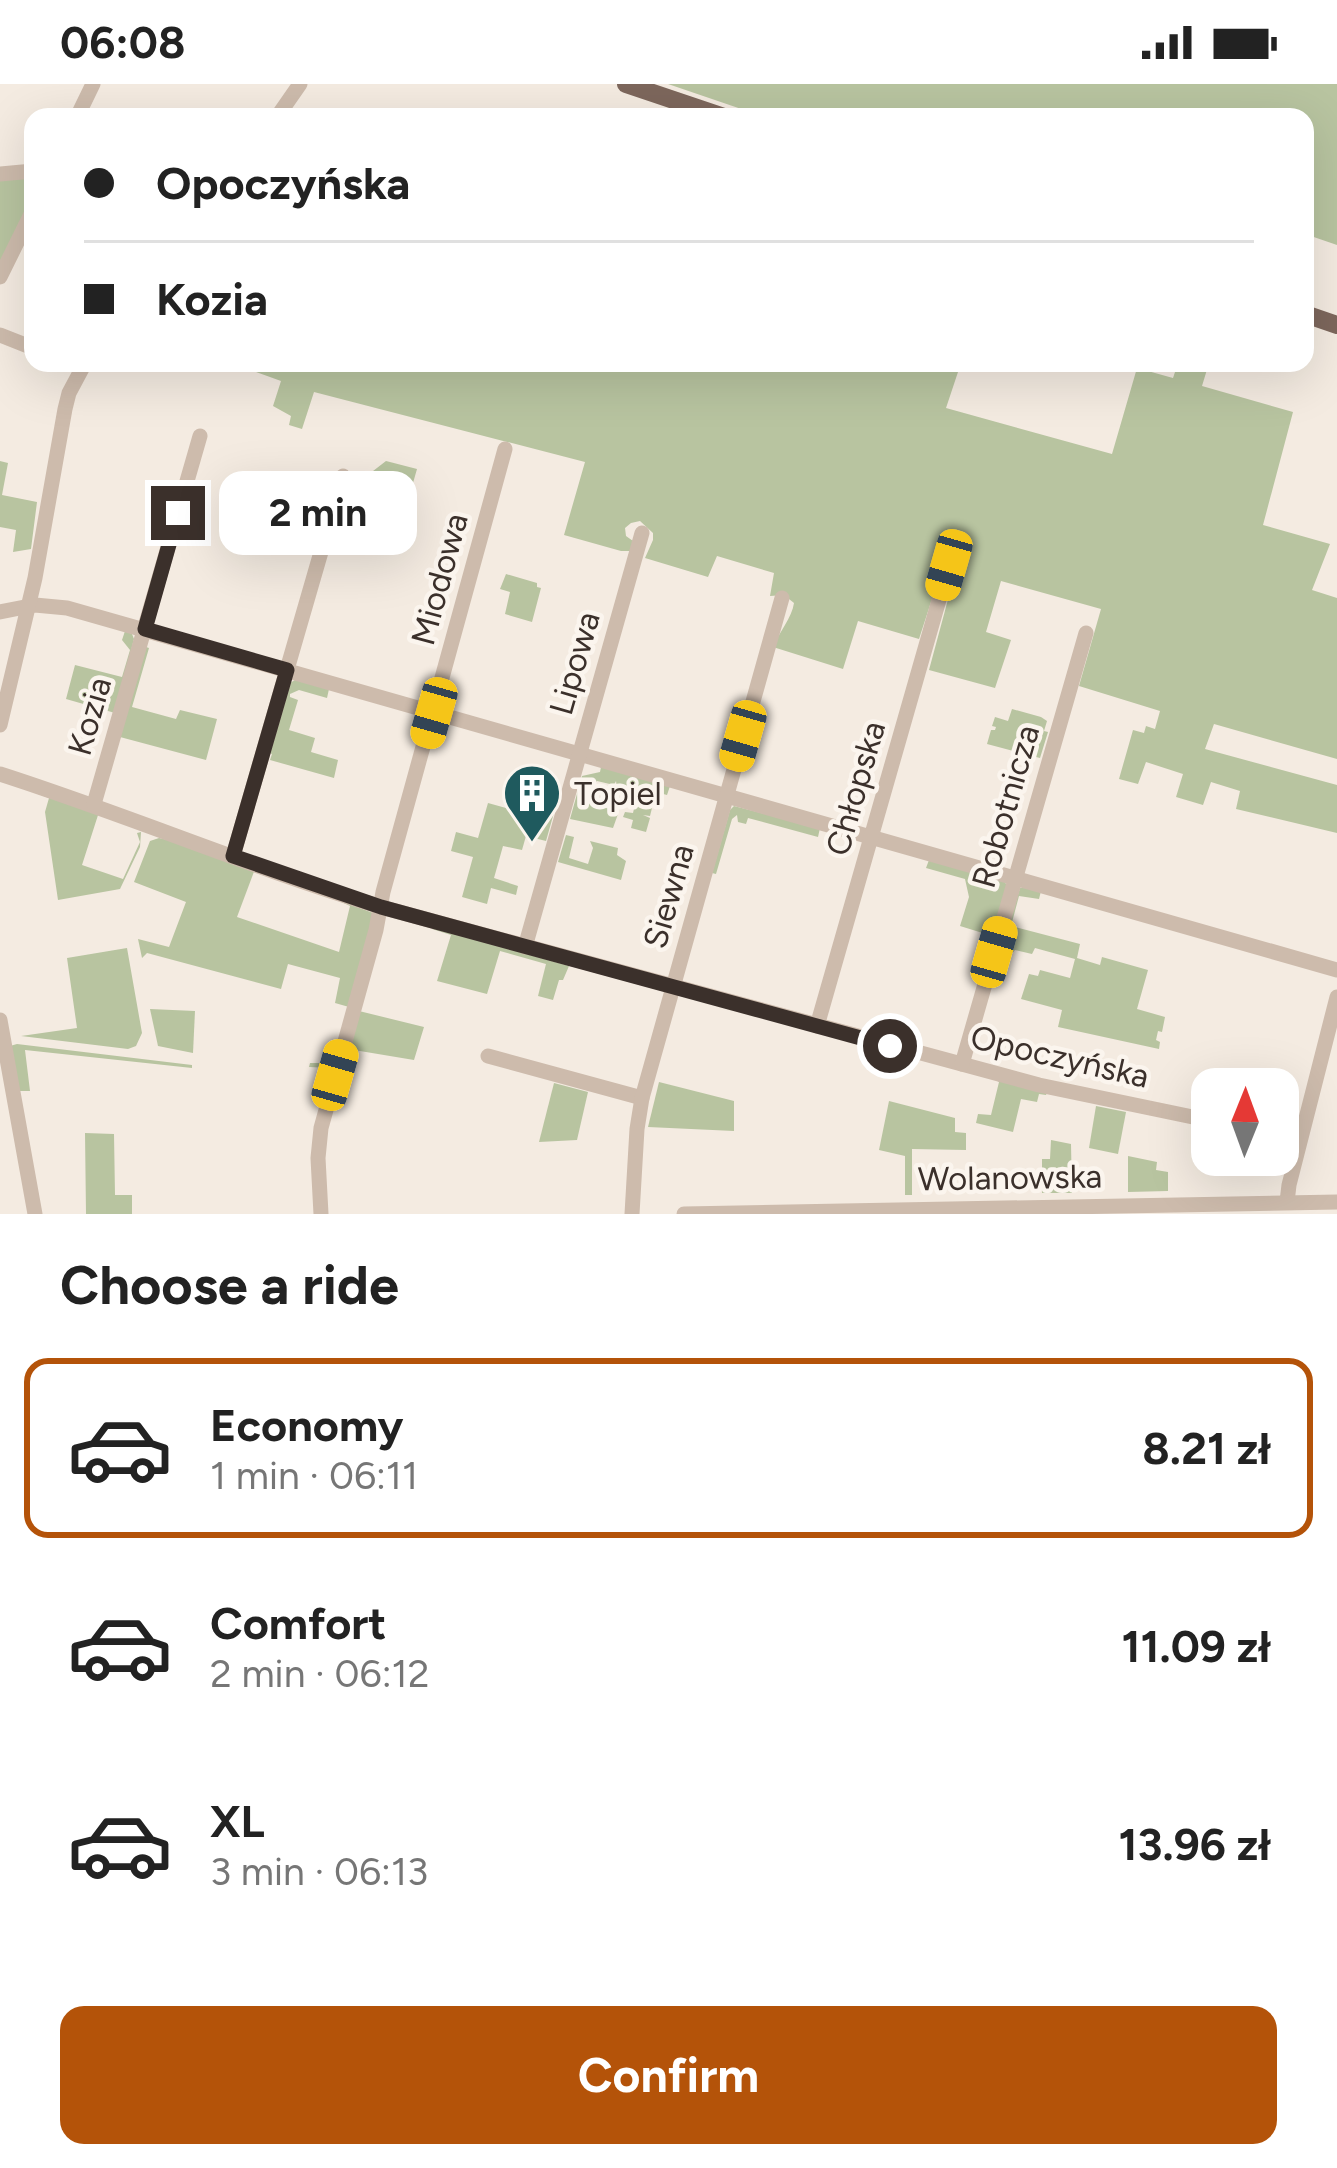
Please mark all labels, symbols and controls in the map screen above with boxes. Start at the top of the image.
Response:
text: 06:08 [60,15,186,69]
text: Opoczyńska [156,156,410,210]
text: Kozia [156,272,268,326]
callout: 2 min [220,471,418,555]
route end [151,486,205,540]
text: 2 min [269,489,367,536]
street label: Miodowa [403,509,476,649]
car [922,525,976,605]
street label: Lipowa [541,607,608,719]
street label: Kozia [60,672,119,760]
car [407,673,461,753]
car [716,696,770,776]
street label: Chłopska [818,716,893,860]
street label: Robotnicza [964,720,1047,892]
building icon: Topiel [501,762,563,844]
place label: Topiel [574,774,662,813]
street label: Siewna [635,840,702,953]
car [967,912,1021,992]
street label: Opoczyńska [967,1017,1153,1096]
route start [863,1019,917,1073]
car [308,1035,362,1115]
north arrow [1191,1068,1299,1176]
map controls [1191,1068,1299,1176]
street label: Wolanowska [917,1156,1103,1199]
text: Choose a ride [60,1253,399,1318]
icon: car [66,1394,174,1502]
text: Economy [210,1398,403,1452]
text: 8.21 zł [1142,1421,1271,1475]
text: 1 min · 06:11 [210,1452,418,1499]
icon: car [66,1592,174,1700]
text: Comfort [210,1596,386,1650]
text: 11.09 zł [1122,1619,1271,1673]
text: 2 min · 06:12 [210,1650,429,1697]
icon: car [66,1790,174,1898]
text: XL [210,1794,265,1848]
text: 13.96 zł [1119,1817,1271,1871]
text: 3 min · 06:13 [210,1848,428,1895]
button: Confirm [60,2006,1277,2144]

